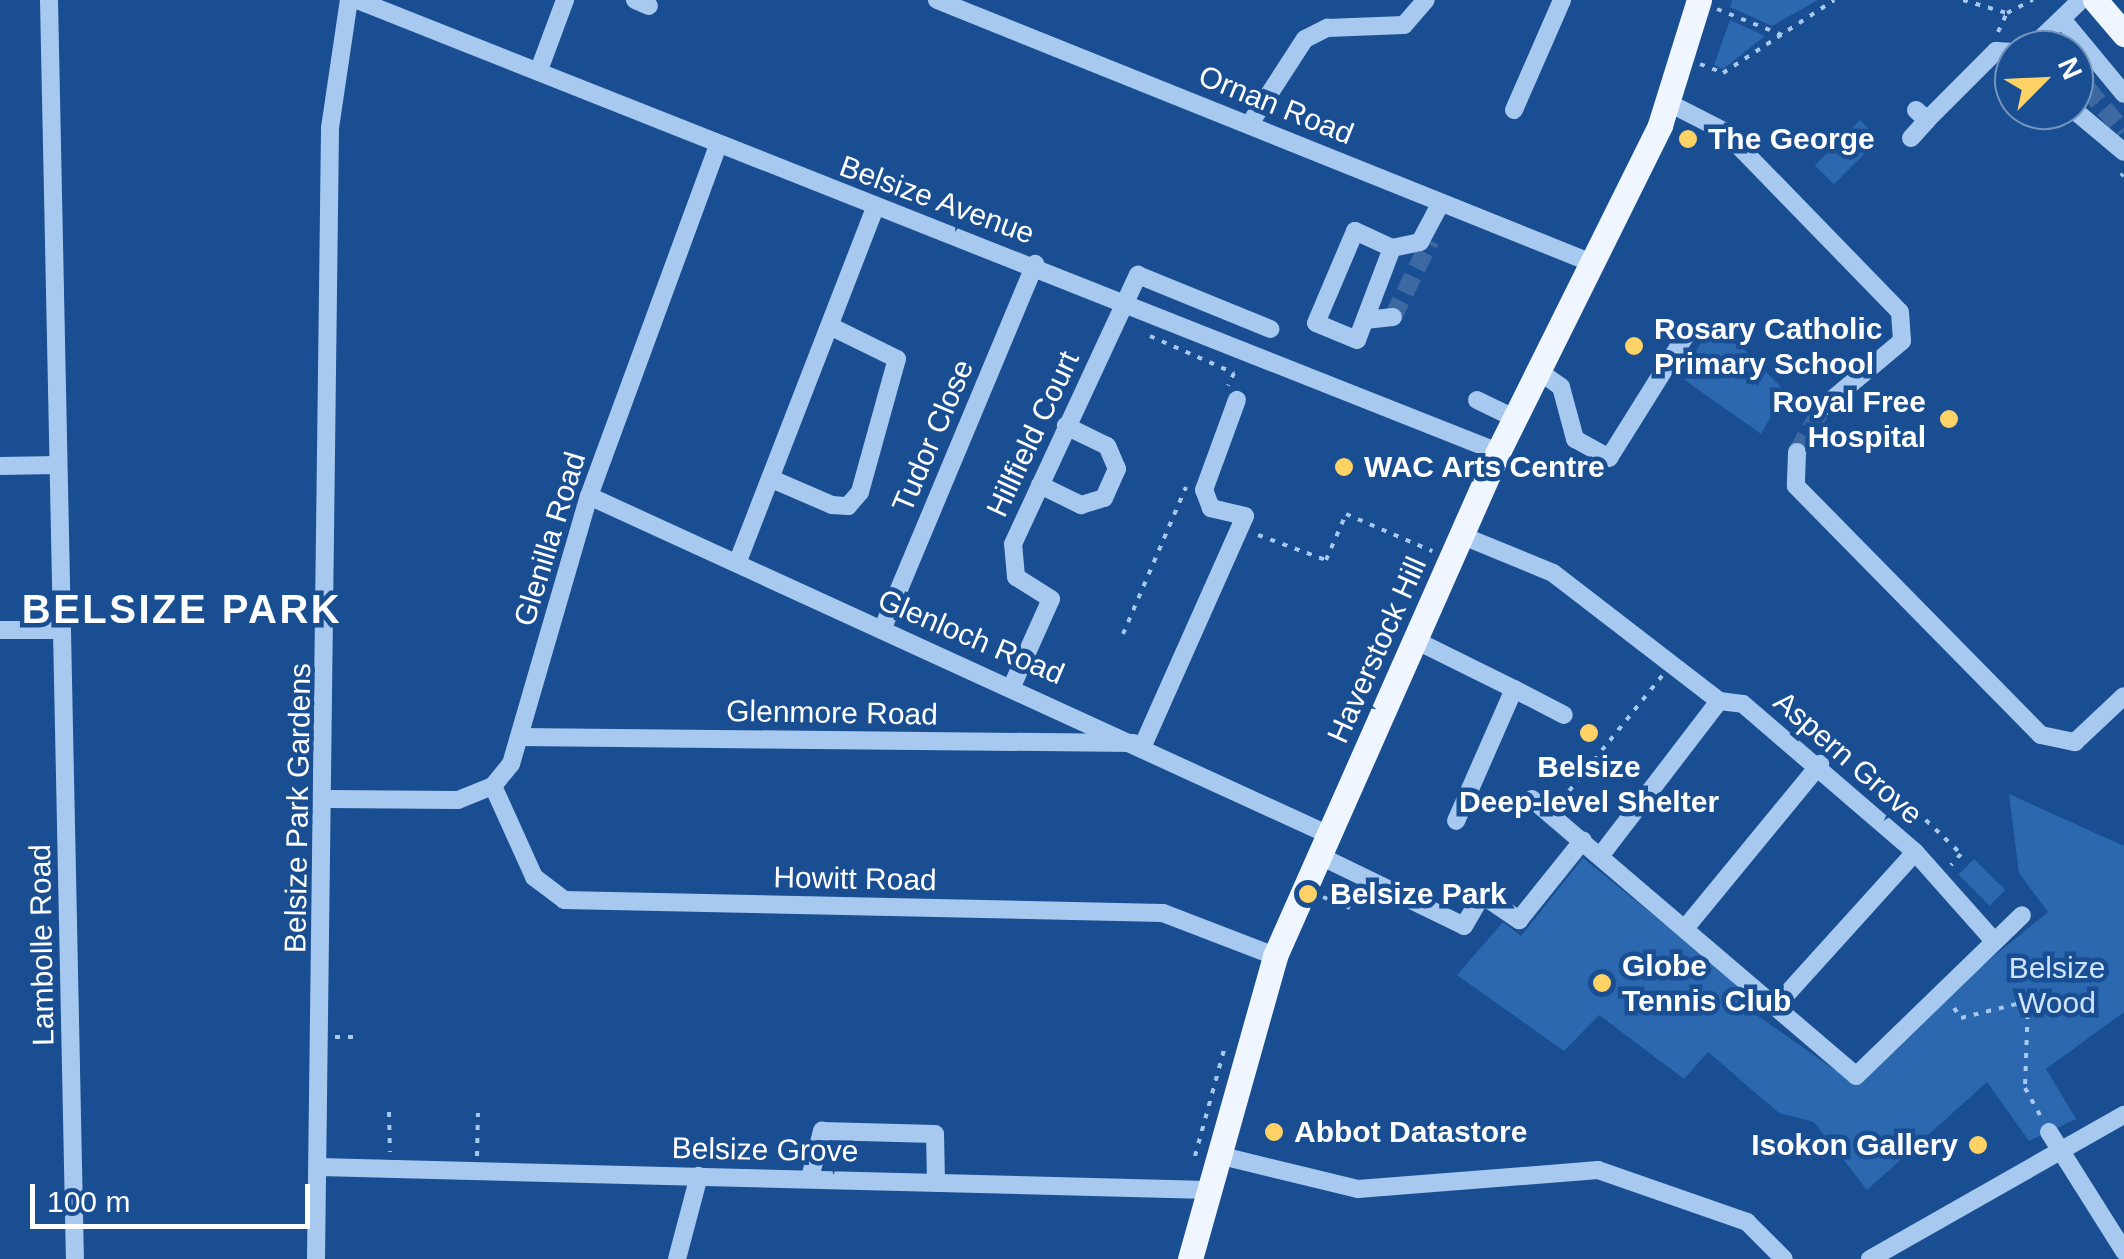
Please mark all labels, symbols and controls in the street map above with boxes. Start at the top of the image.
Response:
north arrow [1994,30,2094,130]
text: N [2052,53,2088,84]
street label: Ornan Road [1193,58,1359,152]
place label: The George [1708,121,1875,157]
marker: The George [1677,128,1699,150]
street label: Belsize Avenue [834,148,1040,252]
place label: Rosary Catholic Primary School [1654,311,1882,382]
marker: Rosary Catholic Primary School [1623,335,1645,357]
street label: Hillfield Court [979,346,1087,522]
street label: Tudor Close [885,354,981,518]
place label: Royal Free Hospital [1773,384,1926,454]
marker: Royal Free Hospital [1936,406,1962,432]
street label: Glenilla Road [506,448,594,630]
place label: WAC Arts Centre [1364,449,1606,485]
marker: WAC Arts Centre [1333,456,1355,478]
street label: Haverstock Hill [1320,551,1434,749]
street label: Glenloch Road [873,582,1069,692]
district label: BELSIZE PARK [22,585,342,633]
street label: Belsize Park Gardens [277,663,319,953]
street label: Aspern Grove [1766,684,1930,832]
street label: Glenmore Road [726,693,938,733]
marker: Belsize Deep-level Shelter [1578,722,1600,744]
place label: Belsize Deep-level Shelter [1459,749,1719,820]
street label: Lambolle Road [22,844,62,1046]
street label: Howitt Road [773,860,937,898]
place label: Belsize Park [1330,876,1507,912]
marker: Belsize Park [1295,881,1321,907]
place label: Globe Tennis Club [1622,948,1791,1018]
park label: Belsize Wood [2009,950,2105,1020]
marker: Globe Tennis Club [1591,972,1613,994]
place label: Abbot Datastore [1294,1114,1527,1150]
marker: Abbot Datastore [1263,1121,1285,1143]
place label: Isokon Gallery [1751,1127,1958,1163]
street label: Belsize Grove [671,1130,859,1170]
marker: Isokon Gallery [1967,1134,1989,1156]
scale bar [35,1164,315,1226]
text: 100 m [47,1185,130,1218]

